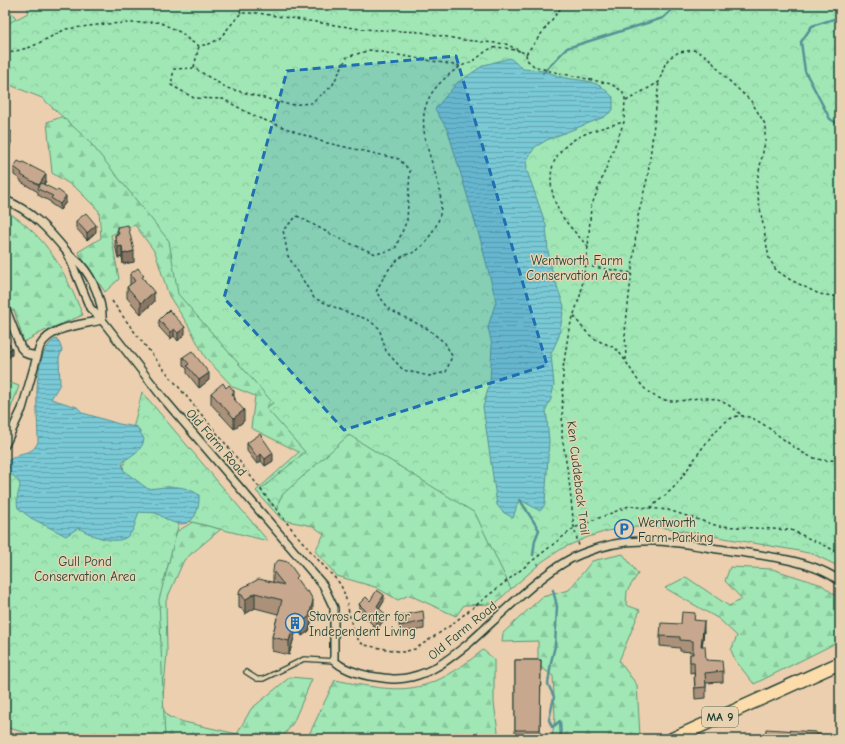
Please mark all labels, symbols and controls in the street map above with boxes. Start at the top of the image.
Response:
park label: Wentworth Farm Conservation Area [526,253,628,283]
street label: Old Farm Road [183,406,250,479]
street label: Ken Cuddeback Trail [564,420,593,536]
place label: Wentworth Farm Parking [638,515,714,545]
parking icon: Wentworth Farm Parking [613,518,635,540]
park label: Gull Pond Conservation Area [34,554,136,584]
street label: Old Farm Road [425,598,500,663]
place label: Stavros Center for Independent Living [309,609,416,639]
building icon: Stavros Center for Independent Living [284,612,306,634]
road number: MA 9 [702,707,738,727]

